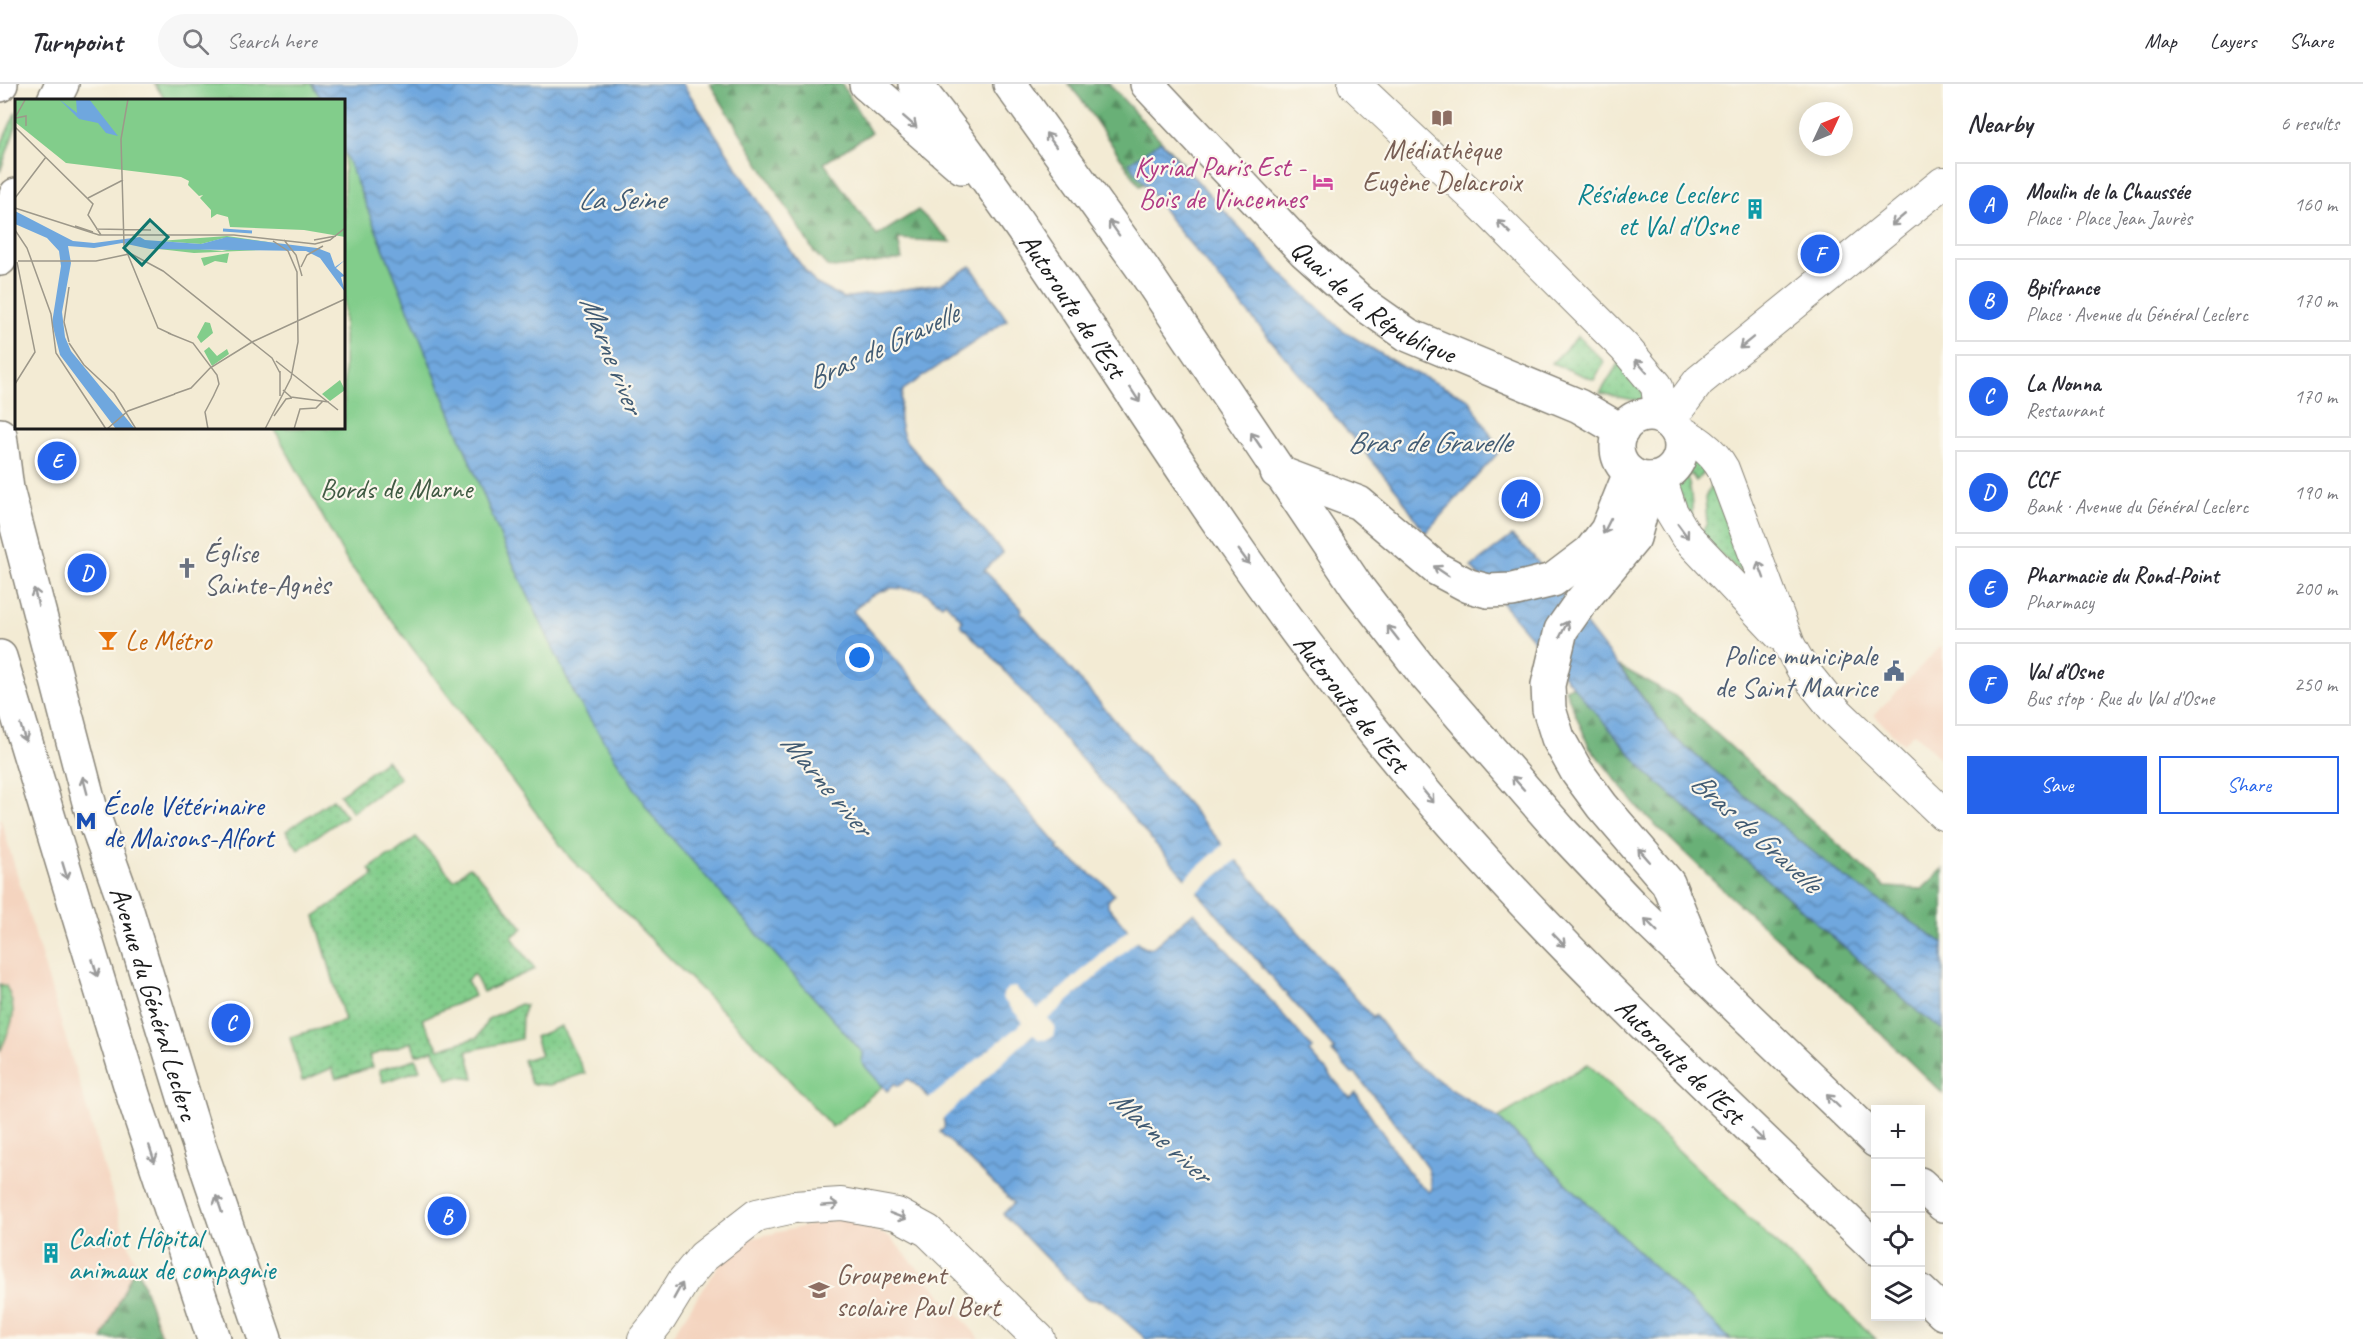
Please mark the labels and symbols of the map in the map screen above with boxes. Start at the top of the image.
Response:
inset map [15,99,345,429]
north arrow [1799,102,1853,156]
library icon: Médiathèque Eugène Delacroix [1430,106,1454,130]
one-way arrow [902,115,917,129]
place label: Médiathèque Eugène Delacroix [1362,132,1524,199]
one-way arrow [1045,133,1058,149]
place label: Kyriad Paris Est - Bois de Vincennes [1134,149,1308,216]
hotel icon: Kyriad Paris Est - Bois de Vincennes [1311,170,1335,194]
place label: Résidence Leclerc et Val d'Osne [1576,176,1740,243]
water label: La Seine [578,180,668,218]
building icon: Résidence Leclerc et Val d'Osne [1743,197,1767,221]
one-way arrow [1891,213,1906,227]
one-way arrow [1496,220,1511,234]
one-way arrow [1108,221,1120,237]
street label: Autoroute de l’Est [1012,226,1136,387]
street label: Quai de la République [1284,232,1463,372]
pin: F [1800,232,1840,276]
water label: Marne river [571,290,654,422]
water label: Bras de Gravelle [800,293,968,398]
one-way arrow [1738,336,1754,349]
one-way arrow [1634,358,1648,373]
one-way arrow [1129,387,1142,404]
water label: Bras de Gravelle [1348,423,1515,461]
one-way arrow [1250,432,1262,448]
pin: E [38,438,76,484]
park label: Bords de Marne [320,471,474,506]
pin: A [1502,476,1540,522]
one-way arrow [1601,517,1613,535]
one-way arrow [1677,522,1689,538]
place label: Église Sainte-Agnès [204,535,333,602]
one-way arrow [1237,549,1250,565]
pin: D [68,550,106,596]
church icon: Église Sainte-Agnès [175,556,199,580]
one-way arrow [1755,562,1766,580]
one-way arrow [1433,565,1450,577]
one-way arrow [30,588,41,607]
one-way arrow [1558,620,1570,638]
place label: Le Métro [125,623,213,658]
one-way arrow [1386,625,1399,641]
street label: Autoroute de l’Est [1286,627,1419,782]
bar icon: Le Métro [96,628,120,652]
place label: Police municipale de Saint Maurice [1714,638,1879,705]
your location [845,643,874,672]
public building icon: Police municipale de Saint Maurice [1882,659,1906,683]
one-way arrow [18,723,29,742]
water label: Marne river [773,725,884,847]
water label: Bras de Gravelle [1683,763,1832,903]
one-way arrow [1511,775,1525,790]
one-way arrow [79,776,90,795]
place label: École Vétérinaire de Maisons-Alfort [103,788,276,855]
one-way arrow [1421,788,1435,803]
metro station icon: École Vétérinaire de Maisons-Alfort [74,809,98,833]
one-way arrow [1637,847,1650,863]
one-way arrow [61,861,72,880]
street label: Avenue du Général Leclerc [102,881,208,1126]
one-way arrow [1644,917,1659,932]
one-way arrow [1552,932,1566,947]
one-way arrow [90,958,101,977]
street label: Autoroute de l’Est [1608,990,1754,1134]
pin: C [212,1000,250,1046]
water label: Marne river [1103,1081,1223,1194]
one-way arrow [1826,1093,1841,1108]
one-way arrow [1751,1128,1766,1143]
one-way arrow [147,1144,158,1163]
pin: B [428,1194,466,1238]
one-way arrow [213,1195,224,1214]
one-way arrow [819,1199,839,1210]
one-way arrow [888,1211,906,1222]
place label: Cadiot Hôpital animaux de compagnie [68,1220,277,1287]
building icon: Cadiot Hôpital animaux de compagnie [39,1241,63,1265]
place label: Groupement scolaire Paul Bert [836,1257,1003,1324]
school or university icon: Groupement scolaire Paul Bert [807,1278,831,1302]
one-way arrow [672,1283,684,1300]

